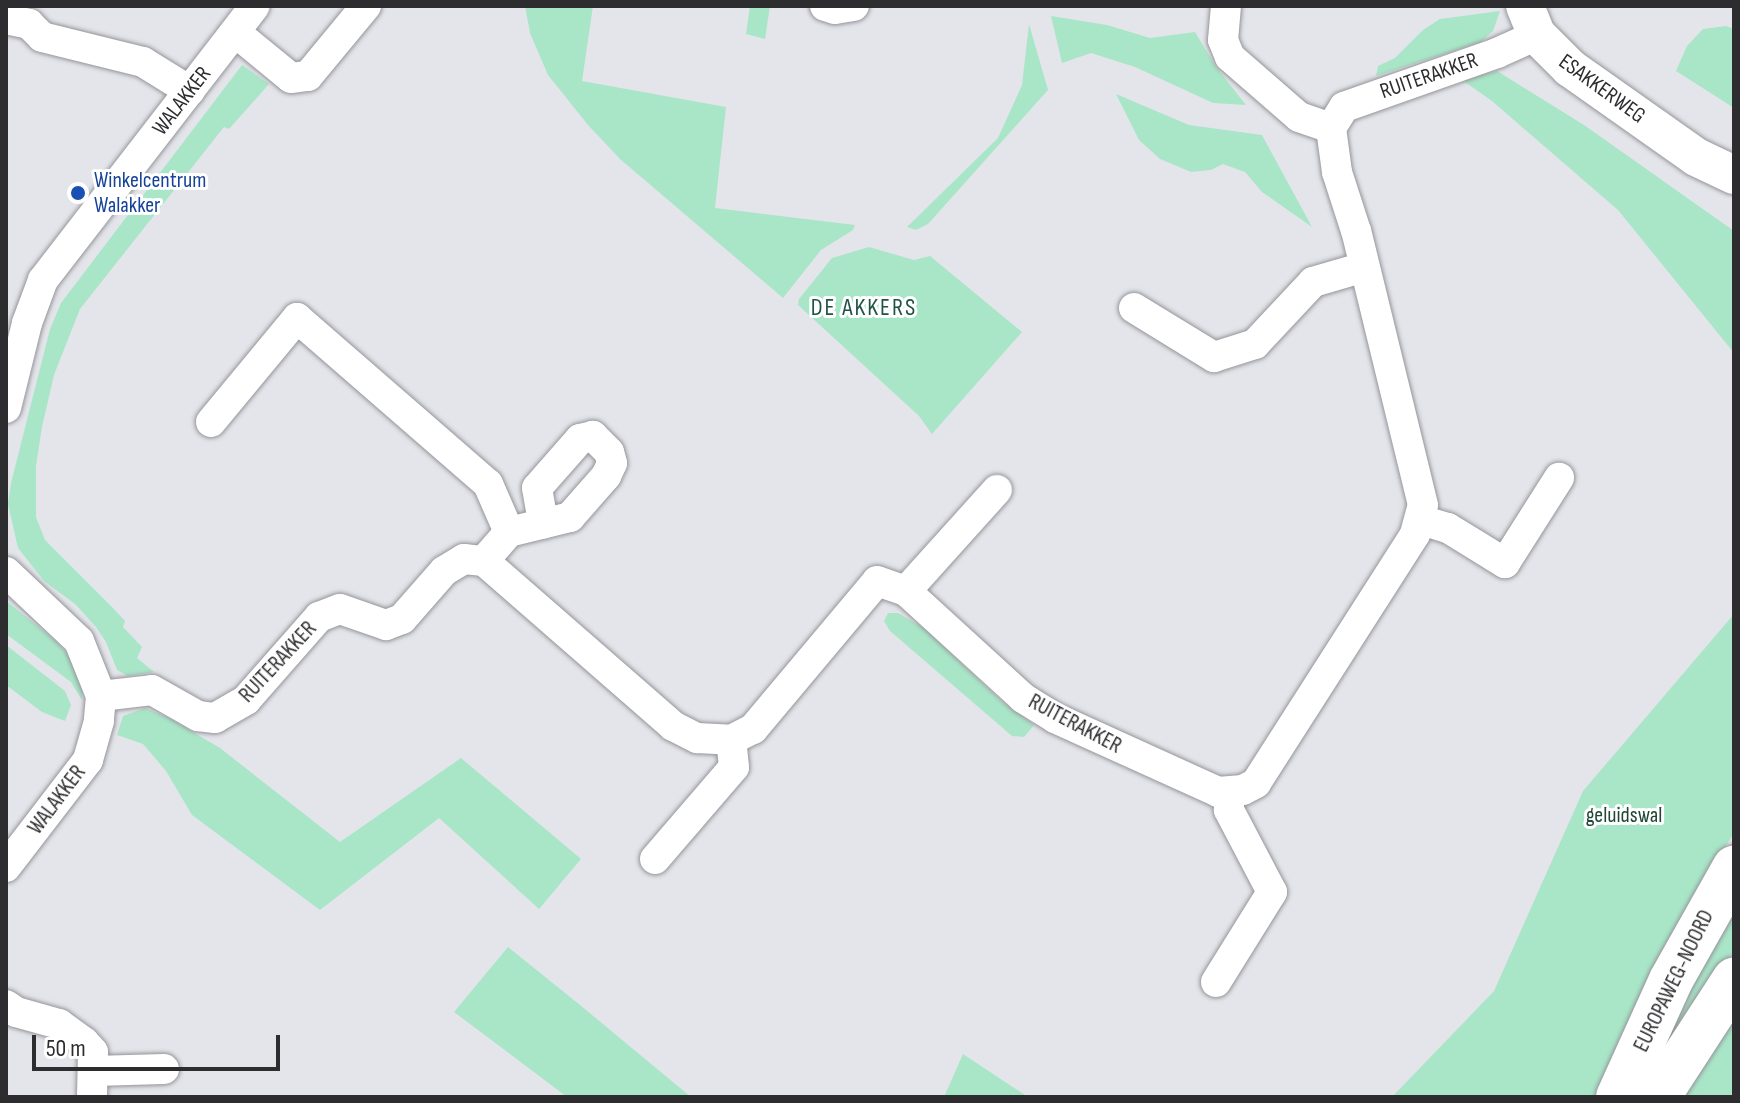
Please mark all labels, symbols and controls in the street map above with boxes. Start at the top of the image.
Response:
street label: RUITERAKKER [1377,47,1481,105]
street label: ESAKKERWEG [1553,49,1651,129]
street label: WALAKKER [147,61,217,141]
place label: Winkelcentrum Walakker [94,167,206,218]
marker: Winkelcentrum Walakker [69,184,87,202]
district label: DE AKKERS [811,294,917,322]
street label: RUITERAKKER [234,616,322,708]
street label: RUITERAKKER [1024,688,1126,760]
street label: WALAKKER [22,760,92,840]
park label: geluidswal [1586,803,1662,829]
street label: EUROPAWEG-NOORD [1628,906,1720,1056]
scale bar [36,1019,284,1069]
text: 50 m [46,1034,86,1063]

